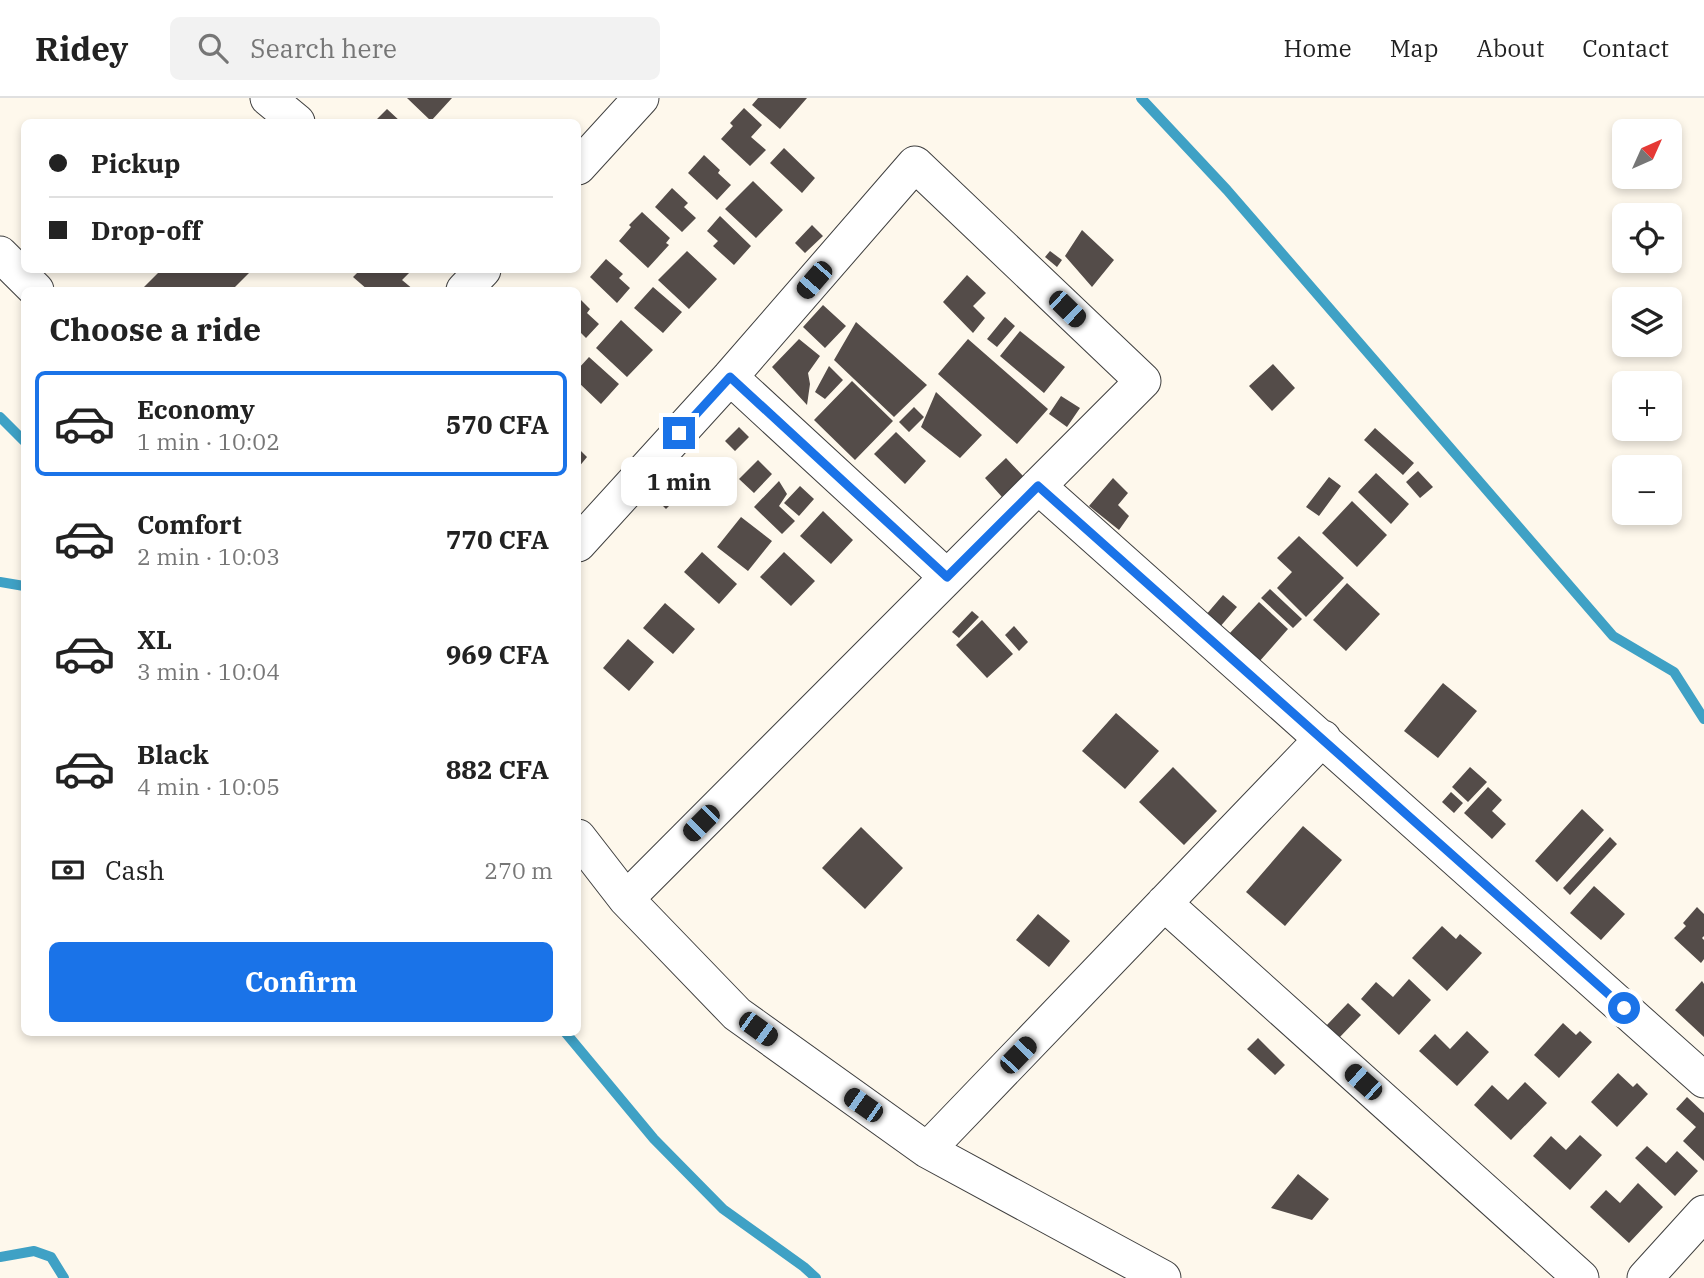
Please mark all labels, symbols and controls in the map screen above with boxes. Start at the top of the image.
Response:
search box [170,17,660,80]
text: Ridey [35,27,128,70]
icon: search [194,29,232,67]
text: Search here [250,31,397,65]
text: Home [1284,32,1352,64]
text: Map [1390,32,1438,64]
text: About [1476,32,1544,64]
text: Contact [1582,32,1669,64]
north arrow [1612,119,1682,189]
map controls [1612,119,1682,525]
text: Pickup [91,146,181,180]
button: locate [1612,203,1682,273]
text: Drop-off [91,213,202,247]
car [793,257,836,303]
car [1045,287,1090,331]
button: layers [1612,287,1682,357]
text: Choose a ride [49,308,261,350]
button: + [1612,371,1682,441]
icon: car [53,392,116,455]
text: Economy [137,392,255,426]
text: 570 CFA [446,407,549,441]
route end [663,417,695,449]
text: 1 min · 10:02 [137,426,280,456]
button: − [1612,455,1682,525]
callout: 1 min [621,458,737,506]
text: 1 min [647,466,711,496]
icon: car [53,507,116,570]
text: Comfort [137,507,242,541]
text: 770 CFA [446,522,549,556]
text: 2 min · 10:03 [137,541,280,571]
icon: car [53,622,116,685]
text: XL [137,622,172,656]
text: 969 CFA [446,637,549,671]
text: 3 min · 10:04 [137,656,280,686]
icon: car [53,737,116,800]
text: Black [137,737,209,771]
text: 882 CFA [446,752,549,786]
text: 4 min · 10:05 [137,771,280,801]
car [679,801,724,845]
icon: cash [49,851,87,889]
text: Cash [105,853,165,887]
text: 270 m [484,855,553,885]
button: Confirm [49,942,553,1022]
route start [1608,992,1640,1024]
car [735,1008,782,1050]
car [996,1033,1041,1077]
car [1341,1060,1386,1104]
car [840,1084,887,1126]

